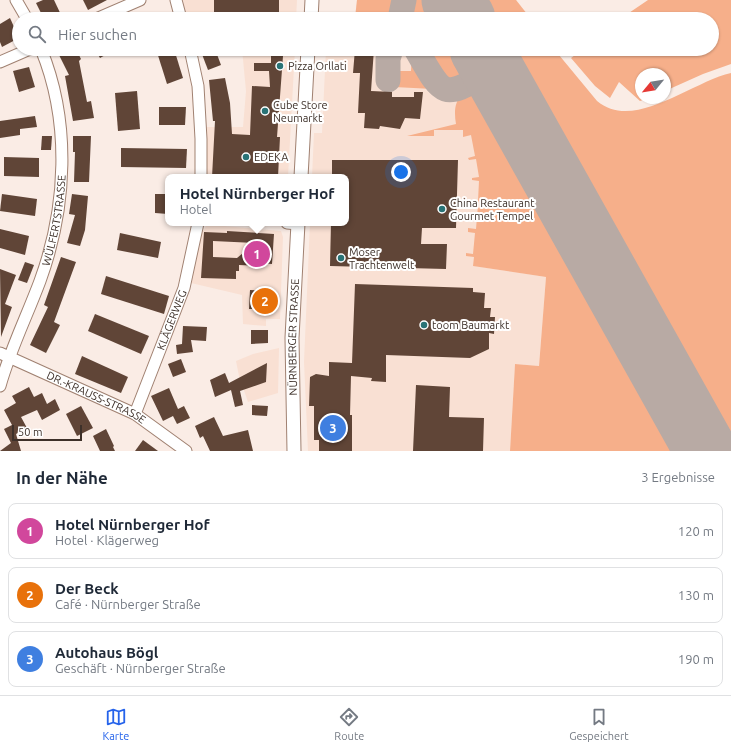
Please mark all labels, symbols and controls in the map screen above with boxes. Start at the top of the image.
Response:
search box [12,12,719,56]
icon: search [26,23,48,45]
text: Hier suchen [58,26,137,43]
place label: Pizza Orllati [288,60,347,72]
marker: Pizza Orllati [275,61,285,71]
north arrow [635,68,671,104]
place label: Cube Store Neumarkt [273,99,328,124]
marker: Cube Store Neumarkt [260,106,270,116]
place label: EDEKA [254,151,289,163]
marker: EDEKA [241,152,251,162]
your location [391,162,411,182]
street label: WÜLFERTSTRASSE [40,174,68,267]
popup [165,174,349,226]
text: Hotel Nürnberger Hof [180,185,334,202]
place label: China Restaurant Gourmet Tempel [450,197,535,222]
text: Hotel [180,202,212,216]
marker: China Restaurant Gourmet Tempel [437,204,447,214]
pin: 1 [244,239,270,269]
place label: Moser Trachtenwelt [349,246,415,271]
marker: Moser Trachtenwelt [336,253,346,263]
street label: NÜRNBERGER STRASSE [286,278,301,396]
pin: 2 [252,286,278,316]
street label: KLÄGERWEG [155,288,189,352]
place label: toom Baumarkt [432,319,510,331]
marker: toom Baumarkt [419,320,429,330]
street label: DR.-KRAUSS-STRASSE [45,369,148,426]
pin: 3 [320,413,346,443]
scale bar [12,423,82,442]
text: 50 m [18,426,42,438]
text: In der Nähe [16,468,108,487]
text: 3 Ergebnisse [641,470,715,484]
text: Hotel Nürnberger Hof [55,516,210,533]
text: 1 [26,524,34,538]
text: 120 m [678,524,714,538]
text: Hotel · Klägerweg [55,533,159,547]
text: Der Beck [55,580,119,597]
text: 2 [26,588,34,602]
text: 130 m [678,588,714,602]
text: Café · Nürnberger Straße [55,597,201,611]
text: Autohaus Bögl [55,644,158,661]
text: 3 [26,652,34,666]
text: 190 m [678,652,714,666]
text: Geschäft · Nürnberger Straße [55,661,226,675]
tab: Karte [102,706,129,742]
tab: Route [334,706,364,742]
tab: Gespeichert [569,706,629,742]

